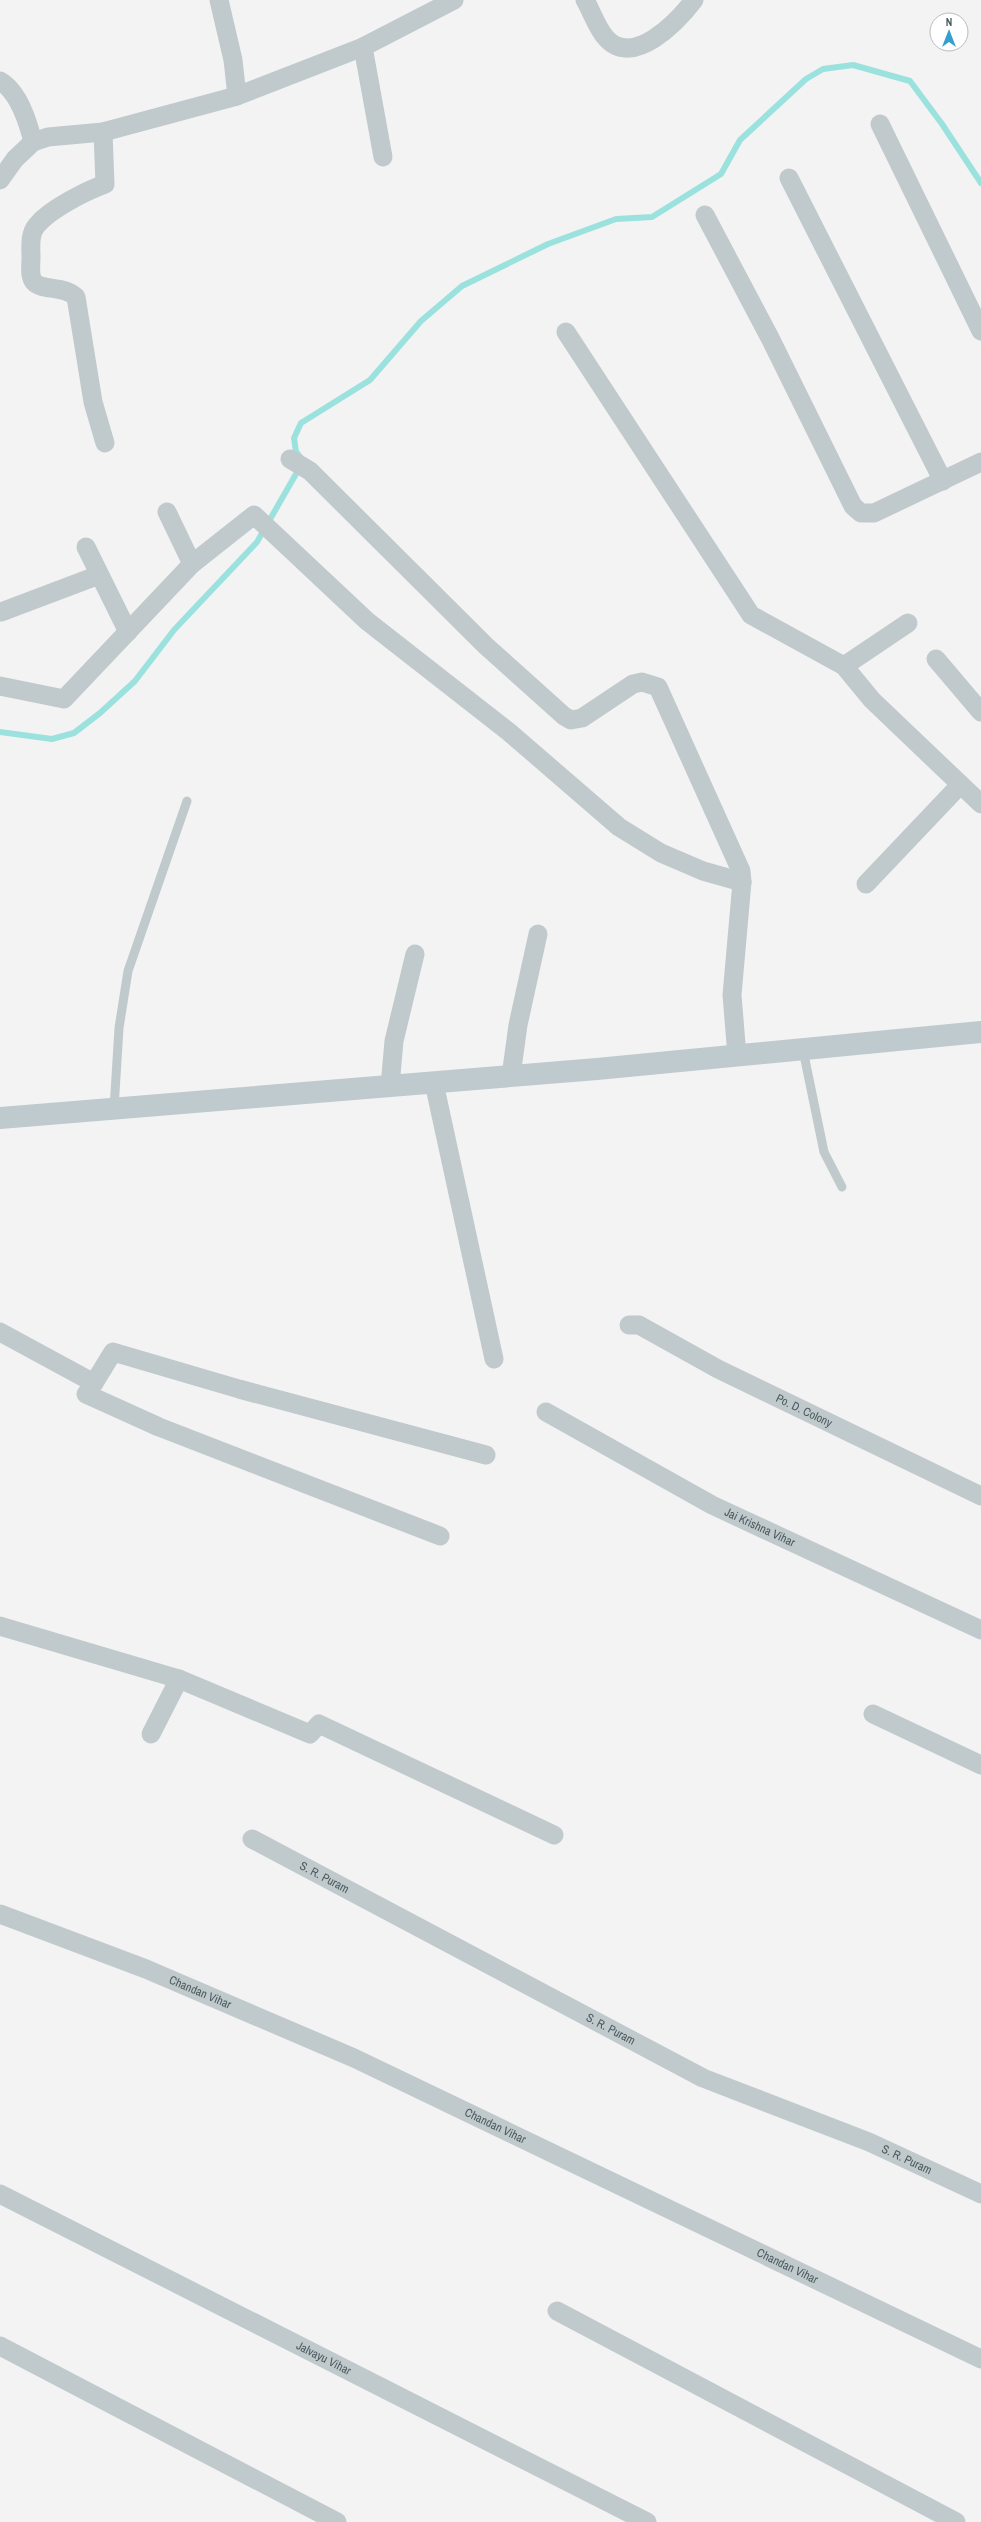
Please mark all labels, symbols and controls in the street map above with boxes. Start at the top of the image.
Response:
north arrow [929,12,969,52]
text: N [946,15,952,29]
street label: Po. D. Colony [773,1390,835,1431]
street label: Jai Krishna Vihar [722,1504,798,1551]
street label: S. R. Puram [297,1858,352,1897]
street label: Chandan Vihar [167,1972,234,2013]
street label: S. R. Puram [583,2009,638,2049]
street label: Chandan Vihar [462,2104,529,2148]
street label: S. R. Puram [879,2141,935,2178]
street label: Chandan Vihar [754,2245,821,2288]
street label: Jalvayu Vihar [294,2338,355,2379]

